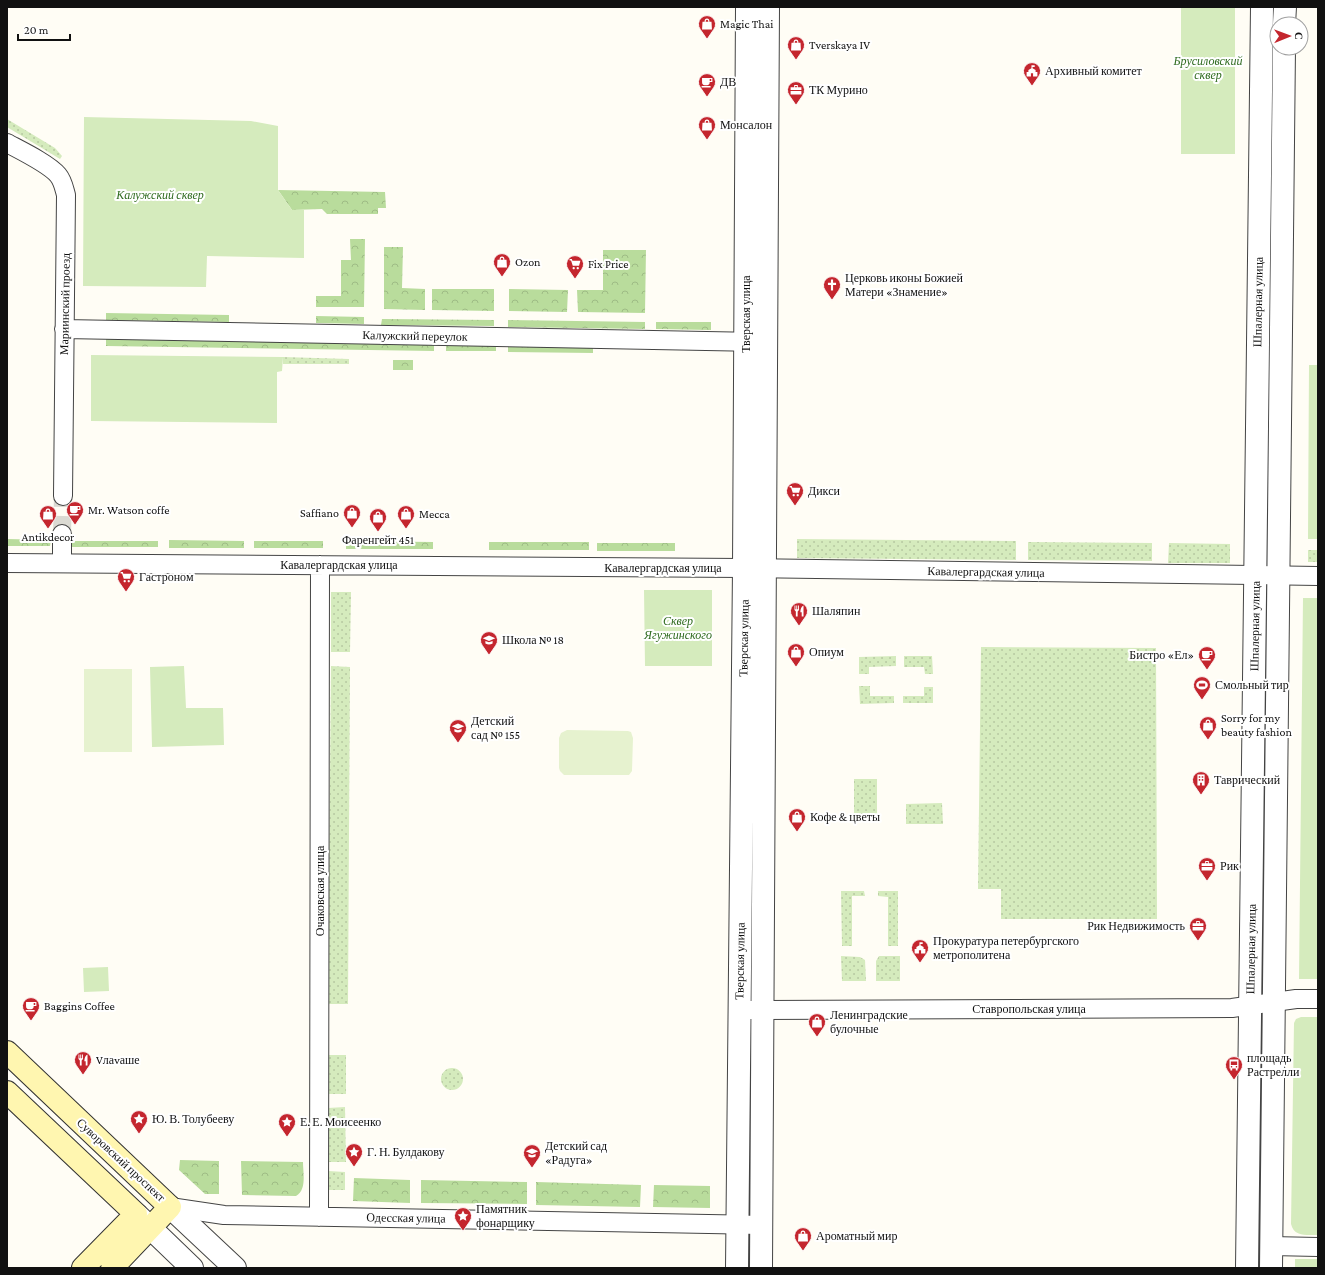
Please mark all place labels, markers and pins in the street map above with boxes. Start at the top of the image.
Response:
shop icon: Magic Thai [697,14,717,39]
place label: Magic Thai [720,17,773,31]
shop icon: Tverskaya IV [786,35,806,60]
place label: Tverskaya IV [809,38,870,52]
public building icon: Архивный комитет [1022,61,1042,86]
place label: Архивный комитет [1045,64,1142,78]
cafe icon: ДВ [697,72,717,97]
place label: ДВ [720,75,736,89]
office icon: ТК Мурино [786,80,806,105]
place label: ТК Мурино [809,83,868,97]
shop icon: Монсалон [697,115,717,140]
place label: Монсалон [720,118,773,132]
shop icon: Ozon [492,252,512,277]
supermarket icon: Fix Price [565,254,585,279]
place label: Ozon [515,255,541,269]
place label: Fix Price [588,257,629,271]
place label: Церковь иконы Божией Матери «Знамение» [845,271,964,299]
church icon: Церковь иконы Божией Матери «Знамение» [822,275,842,300]
supermarket icon: Дикси [785,481,805,506]
place label: Дикси [808,484,840,498]
cafe icon: Mr. Watson coffe [65,500,85,525]
place label: Mr. Watson coffe [88,503,169,517]
shop icon: Saffiano [342,503,362,528]
shop icon: Antikdecor [38,504,58,529]
shop icon: Mecca [396,504,416,529]
place label: Saffiano [300,506,339,520]
shop icon: Фаренгейт 451 [368,507,388,532]
place label: Mecca [419,507,450,521]
place label: Antikdecor [22,530,75,544]
place label: Фаренгейт 451 [342,533,414,547]
supermarket icon: Гастроном [116,567,136,592]
place label: Гастроном [139,570,194,584]
restaurant icon: Шаляпин [789,601,809,626]
place label: Шаляпин [812,604,861,618]
school or university icon: Школа № 18 [479,630,499,655]
place label: Школа № 18 [502,633,564,647]
shop icon: Опиум [786,642,806,667]
place label: Опиум [809,645,844,659]
cafe icon: Бистро «Ел» [1197,645,1217,670]
place label: Бистро «Ел» [1129,648,1194,662]
sports icon: Смольный тир [1192,675,1212,700]
place label: Смольный тир [1215,678,1289,692]
place label: Sorry for my beauty fashion [1221,711,1292,739]
place label: Детский сад № 155 [471,714,520,742]
shop icon: Sorry for my beauty fashion [1198,715,1218,740]
school or university icon: Детский сад № 155 [448,718,468,743]
building icon: Таврический [1191,770,1211,795]
place label: Таврический [1214,773,1281,787]
shop icon: Кофе & цветы [787,807,807,832]
place label: Кофе & цветы [810,810,880,824]
office icon: Рик [1197,856,1217,881]
place label: Рик [1220,859,1239,873]
office icon: Рик Недвижимость [1188,916,1208,941]
place label: Рик Недвижимость [1087,919,1186,933]
place label: Прокуратура петербургского метрополитена [933,934,1079,962]
public building icon: Прокуратура петербургского метрополитена [910,938,930,963]
cafe icon: Baggins Coffee [21,996,41,1021]
place label: Baggins Coffee [44,999,115,1013]
place label: Ленинградские булочные [830,1008,908,1036]
shop icon: Ленинградские булочные [807,1012,827,1037]
restaurant icon: Vлаvаше [73,1050,93,1075]
place label: площадь Растрелли [1247,1051,1300,1079]
place label: Vлаvаше [96,1053,140,1067]
bus stop icon: площадь Растрелли [1224,1055,1244,1080]
place icon: Ю. В. Толубееву [129,1109,149,1134]
place label: Ю. В. Толубееву [152,1112,234,1126]
place icon: Е. Е. Моисеенко [277,1112,297,1137]
place label: Е. Е. Моисеенко [300,1115,381,1129]
place label: Детский сад «Радуга» [545,1139,607,1167]
place icon: Г. Н. Булдакову [344,1142,364,1167]
school or university icon: Детский сад «Радуга» [522,1143,542,1168]
place label: Г. Н. Булдакову [367,1145,445,1159]
place label: Памятник фонарщику [476,1202,535,1230]
place icon: Памятник фонарщику [453,1206,473,1231]
shop icon: Ароматный мир [793,1226,813,1251]
place label: Ароматный мир [816,1229,897,1243]

